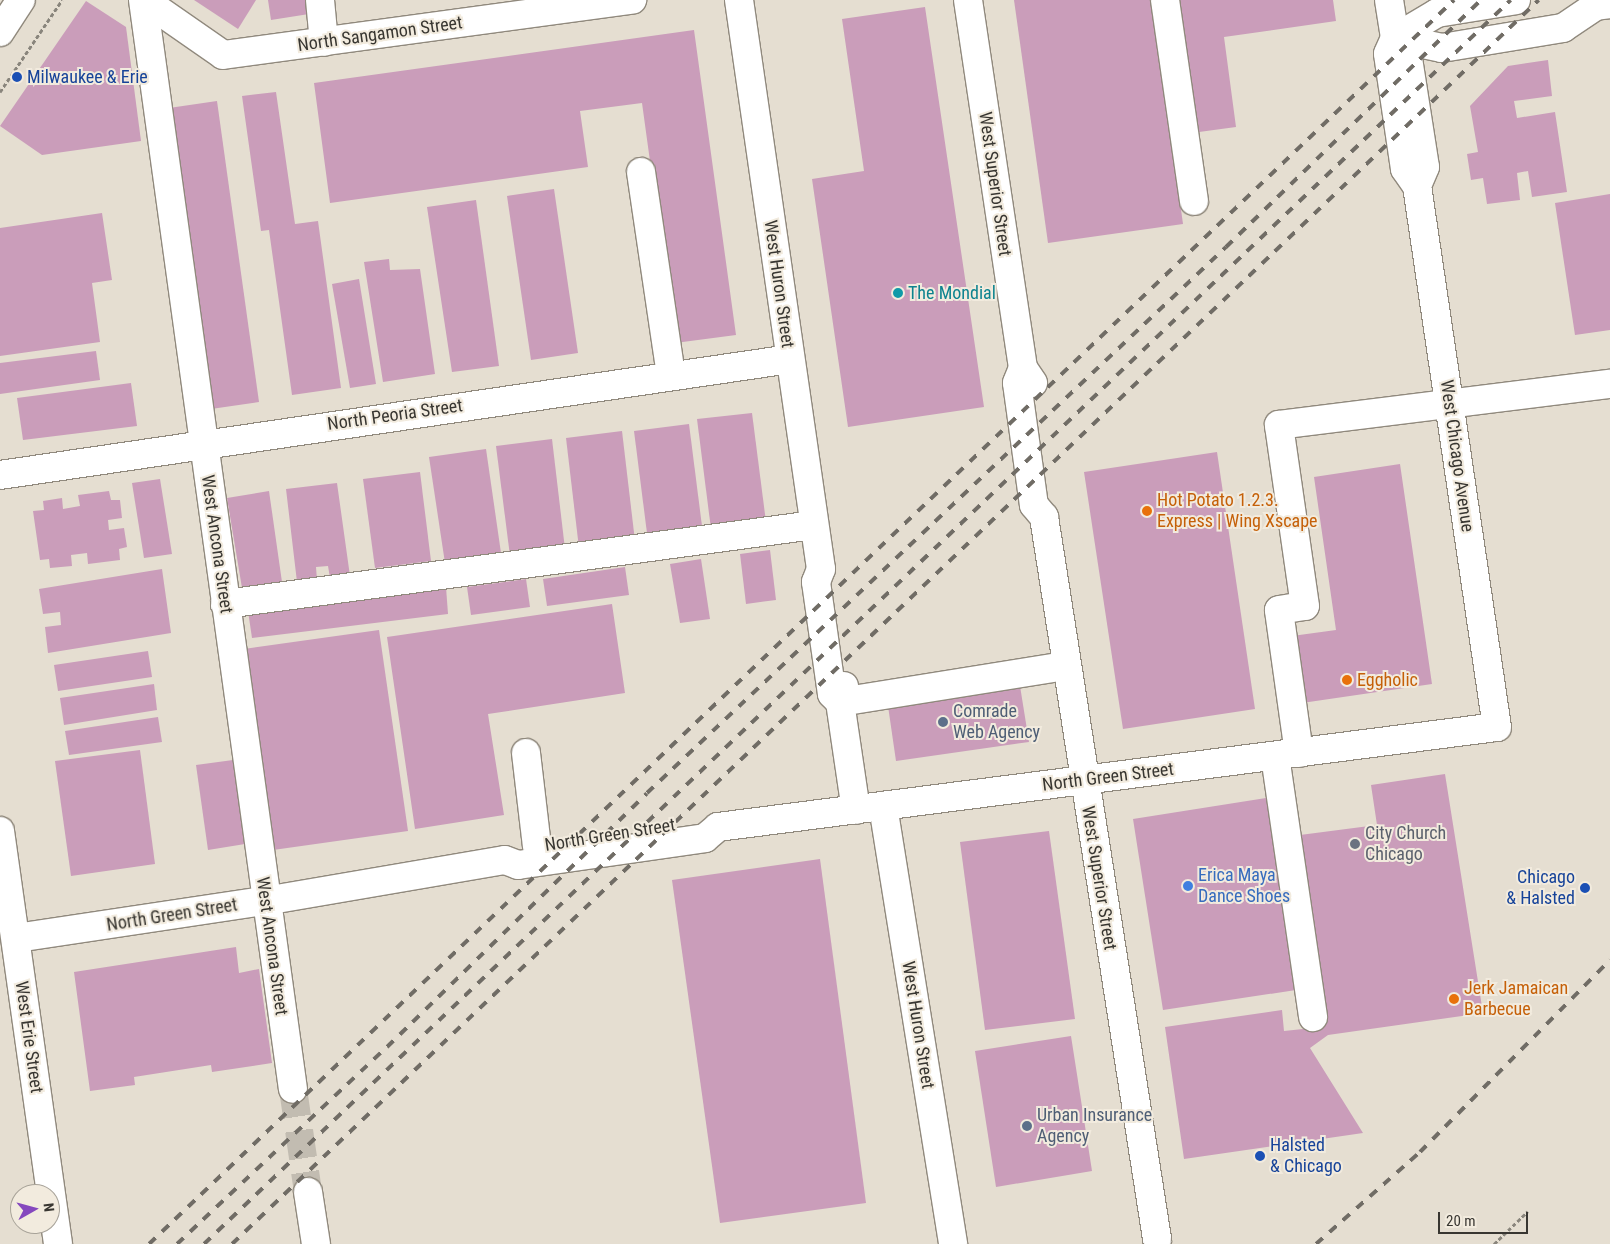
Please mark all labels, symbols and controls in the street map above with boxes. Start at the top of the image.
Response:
street label: North Sangamon Street [296,12,464,56]
place label: Milwaukee & Erie [27,66,148,88]
marker: Milwaukee & Erie [11,71,23,83]
street label: West Superior Street [974,111,1016,257]
street label: West Huron Street [759,219,799,349]
place label: The Mondial [908,282,996,304]
marker: The Mondial [892,287,904,299]
street label: West Chicago Avenue [1436,379,1478,533]
street label: North Peoria Street [326,395,464,435]
street label: West Ancona Street [197,473,237,615]
place label: Hot Potato 1.2.3. Express | Wing Xscape [1157,490,1318,532]
marker: Hot Potato 1.2.3. Express | Wing Xscape [1141,505,1153,517]
place label: Eggholic [1357,669,1418,691]
marker: Eggholic [1341,674,1353,686]
place label: Comrade Web Agency [953,701,1040,744]
marker: Comrade Web Agency [937,716,949,728]
street label: North Green Street [1041,758,1175,796]
street label: West Superior Street [1077,805,1121,951]
street label: North Green Street [543,814,677,856]
place label: City Church Chicago [1365,823,1446,866]
marker: City Church Chicago [1349,838,1361,850]
place label: Erica Maya Dance Shoes [1198,865,1290,908]
place label: Chicago & Halsted [1506,867,1575,910]
street label: West Ancona Street [252,875,292,1017]
marker: Erica Maya Dance Shoes [1182,880,1194,892]
marker: Chicago & Halsted [1579,882,1591,894]
street label: North Green Street [105,894,239,936]
street label: West Huron Street [897,960,939,1090]
place label: Jerk Jamaican Barbecue [1464,978,1568,1021]
street label: West Erie Street [10,980,48,1094]
marker: Jerk Jamaican Barbecue [1448,993,1460,1005]
place label: Urban Insurance Agency [1037,1105,1152,1148]
marker: Urban Insurance Agency [1021,1120,1033,1132]
place label: Halsted & Chicago [1270,1135,1342,1178]
marker: Halsted & Chicago [1254,1150,1266,1162]
north arrow [10,1184,60,1234]
text: N [40,1202,57,1213]
scale bar [1440,1202,1530,1234]
text: 20 m [1446,1212,1476,1230]

